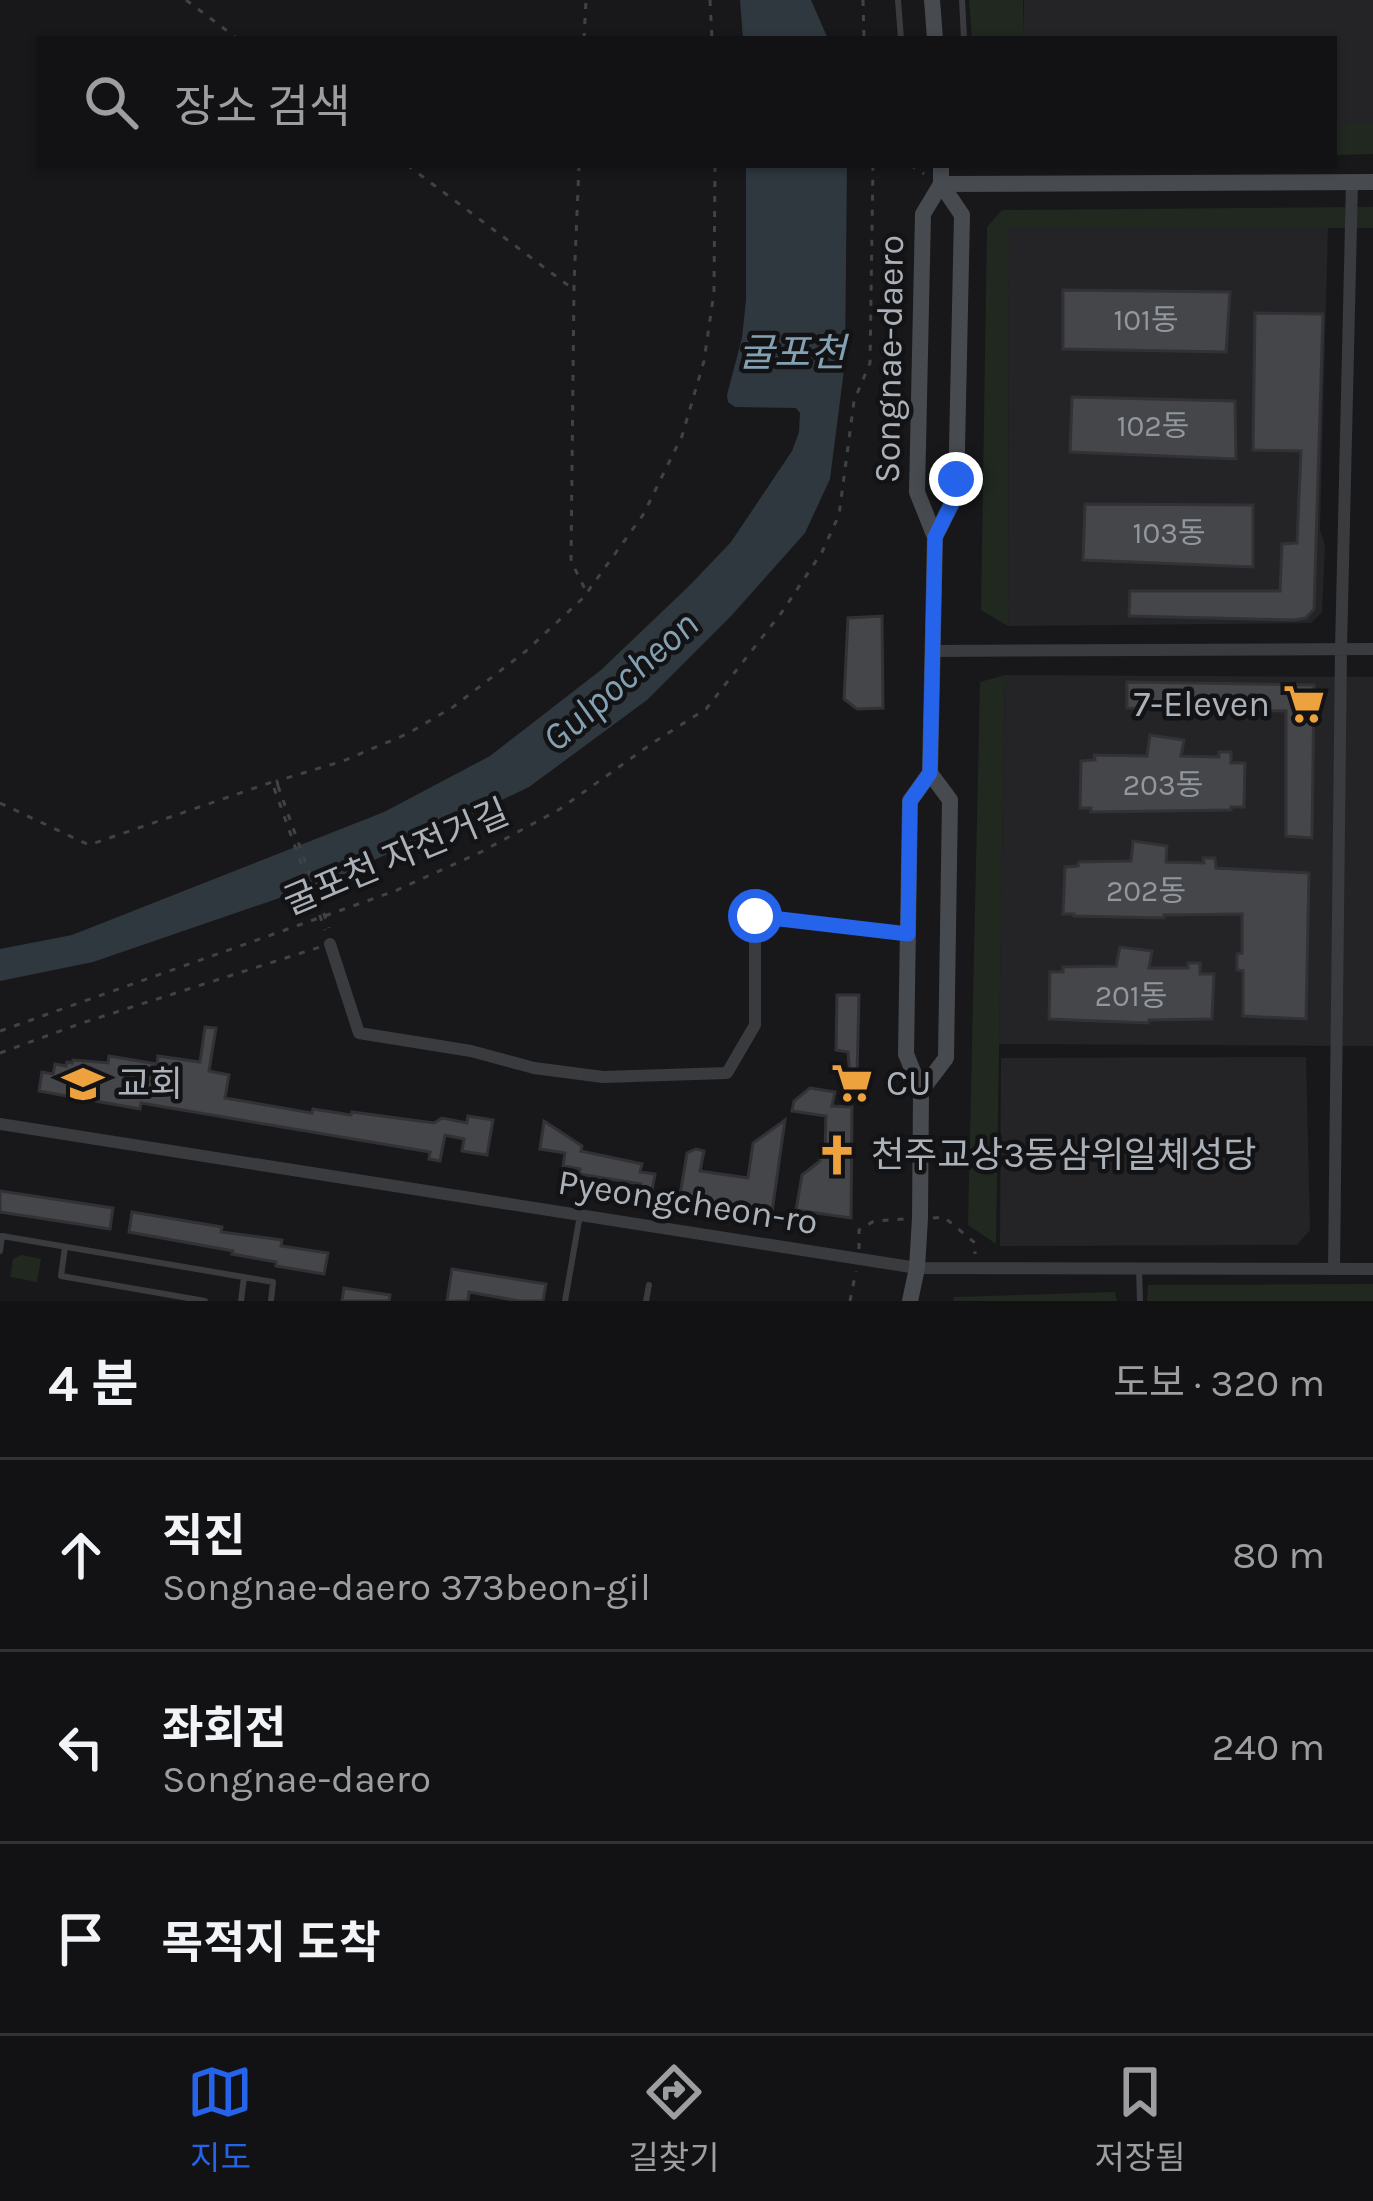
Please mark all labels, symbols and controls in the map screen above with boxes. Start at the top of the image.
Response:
search box [36,36,1337,168]
icon: search [78,69,144,135]
text: 장소 검색 [174,81,350,133]
street label: Songnae-daero [866,234,912,484]
house number: 101동 [1113,302,1179,338]
water label: 굴포천 [738,330,850,376]
house number: 102동 [1117,408,1189,444]
route end [929,452,983,506]
house number: 103동 [1132,515,1206,551]
water label: Gulpocheon [533,601,707,761]
supermarket icon: 7-Eleven [1281,681,1327,727]
place label: 7-Eleven [1133,683,1270,725]
house number: 203동 [1123,767,1203,803]
street label: 굴포천 자전거길 [277,791,515,923]
house number: 202동 [1106,873,1186,909]
route start [728,889,782,943]
house number: 201동 [1095,978,1167,1014]
supermarket icon: CU [829,1060,875,1106]
school or university icon: 교회 [60,1061,106,1107]
place label: CU [886,1062,932,1104]
place label: 교회 [117,1063,183,1105]
church icon: 천주교상3동삼위일체성당 [814,1132,860,1178]
place label: 천주교상3동삼위일체성당 [871,1134,1257,1176]
street label: Pyeongcheon-ro [555,1161,821,1243]
text: 4 분 [48,1354,138,1414]
text: 도보 · 320 m [1113,1360,1325,1406]
text: 직진 [162,1510,245,1562]
icon: ahead [48,1522,114,1588]
text: 80 m [1232,1532,1325,1578]
text: Songnae-daero 373beon-gil [162,1564,651,1610]
text: 좌회전 [162,1702,286,1754]
icon: left [48,1714,114,1780]
text: 240 m [1212,1724,1325,1770]
text: Songnae-daero [162,1756,431,1802]
icon: arrive [48,1906,114,1972]
text: 목적지 도착 [162,1917,380,1969]
tab: 지도 [187,2059,253,2179]
tab: 길찾기 [628,2059,720,2179]
tab: 저장됨 [1094,2059,1186,2179]

